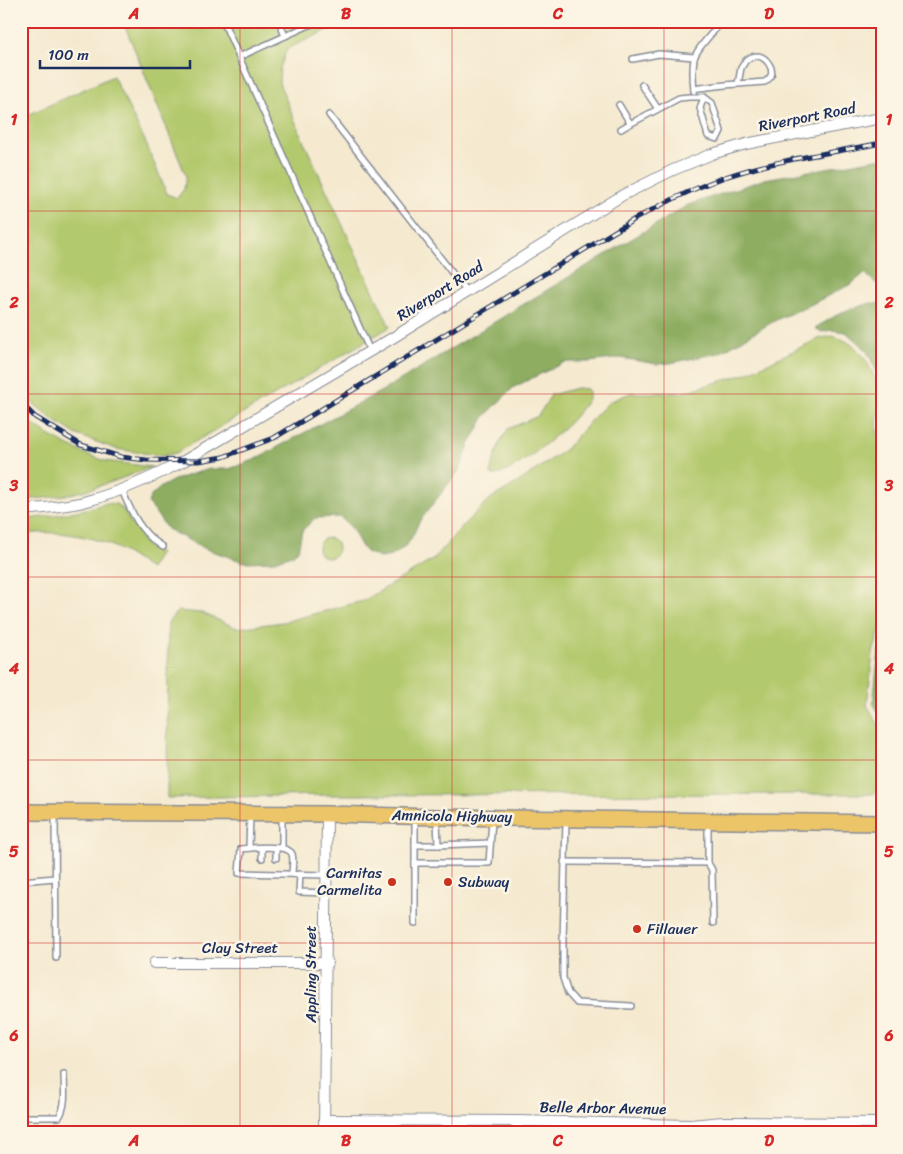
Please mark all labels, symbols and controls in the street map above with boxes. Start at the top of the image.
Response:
text: A [128,0,139,28]
text: B [341,0,352,28]
text: C [552,0,564,28]
text: D [764,0,774,28]
scale bar [40,38,190,70]
text: 100 m [48,42,89,68]
street label: Riverport Road [756,95,859,139]
text: 1 [11,105,18,134]
text: 1 [886,105,893,134]
street label: Riverport Road [391,253,489,328]
text: 2 [8,288,19,317]
text: 2 [883,288,894,317]
text: 3 [9,471,19,500]
text: 3 [884,471,894,500]
text: 4 [8,654,19,683]
text: 4 [883,654,894,683]
street label: Amnicola Highway [391,802,513,830]
text: 5 [9,837,19,866]
text: 5 [884,837,894,866]
place label: Carnitas Carmelita [317,860,382,903]
place label: Subway [458,869,510,895]
marker: Carnitas Carmelita [386,876,398,888]
marker: Subway [442,876,454,888]
place label: Fillauer [647,916,698,942]
marker: Fillauer [631,923,643,935]
street label: Appling Street [298,925,324,1024]
street label: Clay Street [202,935,278,961]
text: 6 [8,1021,19,1050]
text: 6 [883,1021,894,1050]
street label: Belle Arbor Avenue [539,1094,667,1122]
text: A [128,1126,139,1154]
text: B [341,1126,352,1154]
text: C [552,1126,564,1154]
text: D [764,1126,774,1154]

